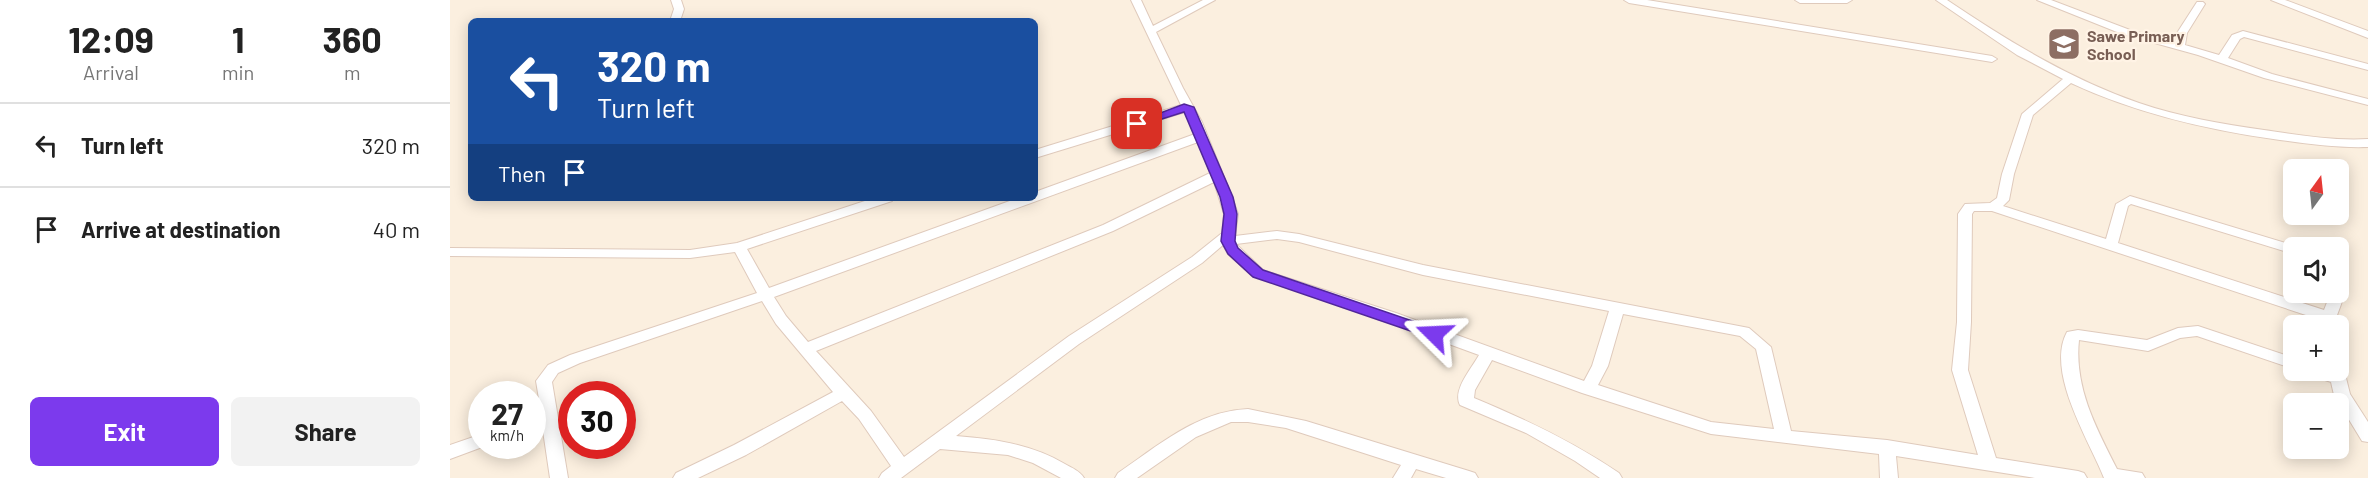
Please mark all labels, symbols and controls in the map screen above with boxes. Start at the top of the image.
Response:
text: 12:09 [68,17,154,60]
text: 1 [232,17,245,60]
text: 360 [323,17,382,60]
school or university icon: Sawe Primary School [2046,26,2082,62]
place label: Sawe Primary School [2087,26,2185,63]
text: 320 m [597,40,711,90]
icon: left [498,42,576,120]
text: Arrival [83,60,139,84]
text: min [222,60,254,84]
text: m [344,60,360,84]
text: Turn left [597,91,695,123]
pin [1111,98,1162,149]
icon: arrive [1120,107,1153,140]
icon: left [30,129,63,162]
text: Turn left [81,132,164,158]
text: 320 m [362,132,420,158]
icon: arrive [558,156,591,189]
north arrow [2283,159,2349,225]
map controls [2283,159,2349,459]
text: Then [498,160,546,186]
icon: arrive [30,213,63,246]
text: Arrive at destination [81,216,280,242]
text: 40 m [373,216,420,242]
button: sound [2283,237,2349,303]
position arrow [1402,302,1466,366]
button: + [2283,315,2349,381]
speed limit sign: 30 [558,381,636,459]
button: − [2283,393,2349,459]
text: 27 [491,395,523,431]
button: Exit [30,397,219,466]
button: Share [231,397,420,466]
text: km/h [490,426,524,444]

